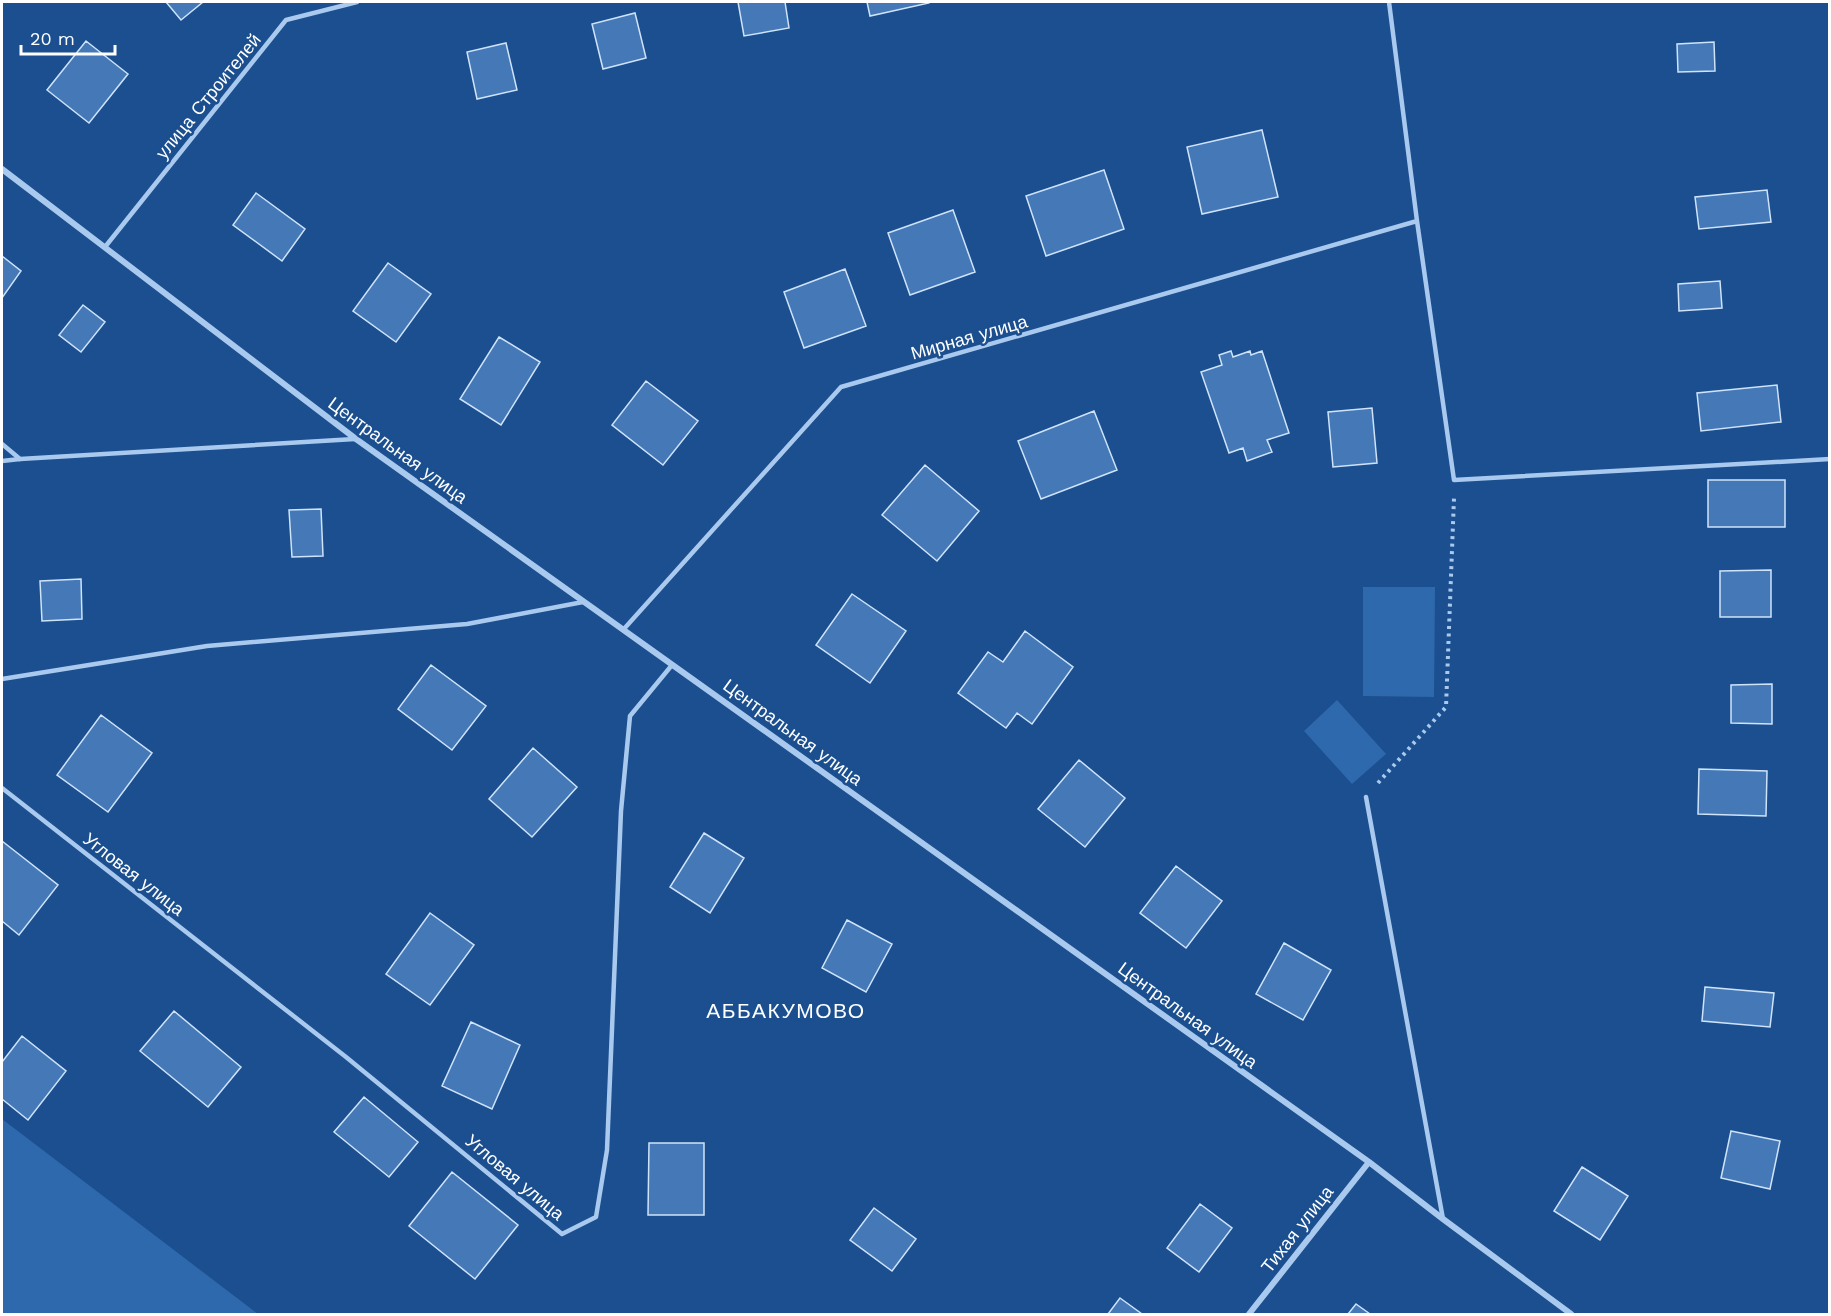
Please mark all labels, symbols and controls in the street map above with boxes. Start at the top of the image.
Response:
scale bar [21,18,116,56]
text: 20 m [30,28,75,49]
street label: улица Строителей [151,29,265,163]
street label: Мирная улица [908,310,1031,364]
street label: Центральная улица [324,393,472,508]
street label: Центральная улица [719,675,867,790]
street label: Угловая улица [79,828,189,921]
street label: Центральная улица [1114,958,1262,1073]
district label: АББАКУМОВО [706,998,866,1023]
street label: Угловая улица [461,1130,569,1225]
street label: Тихая улица [1257,1181,1338,1277]

